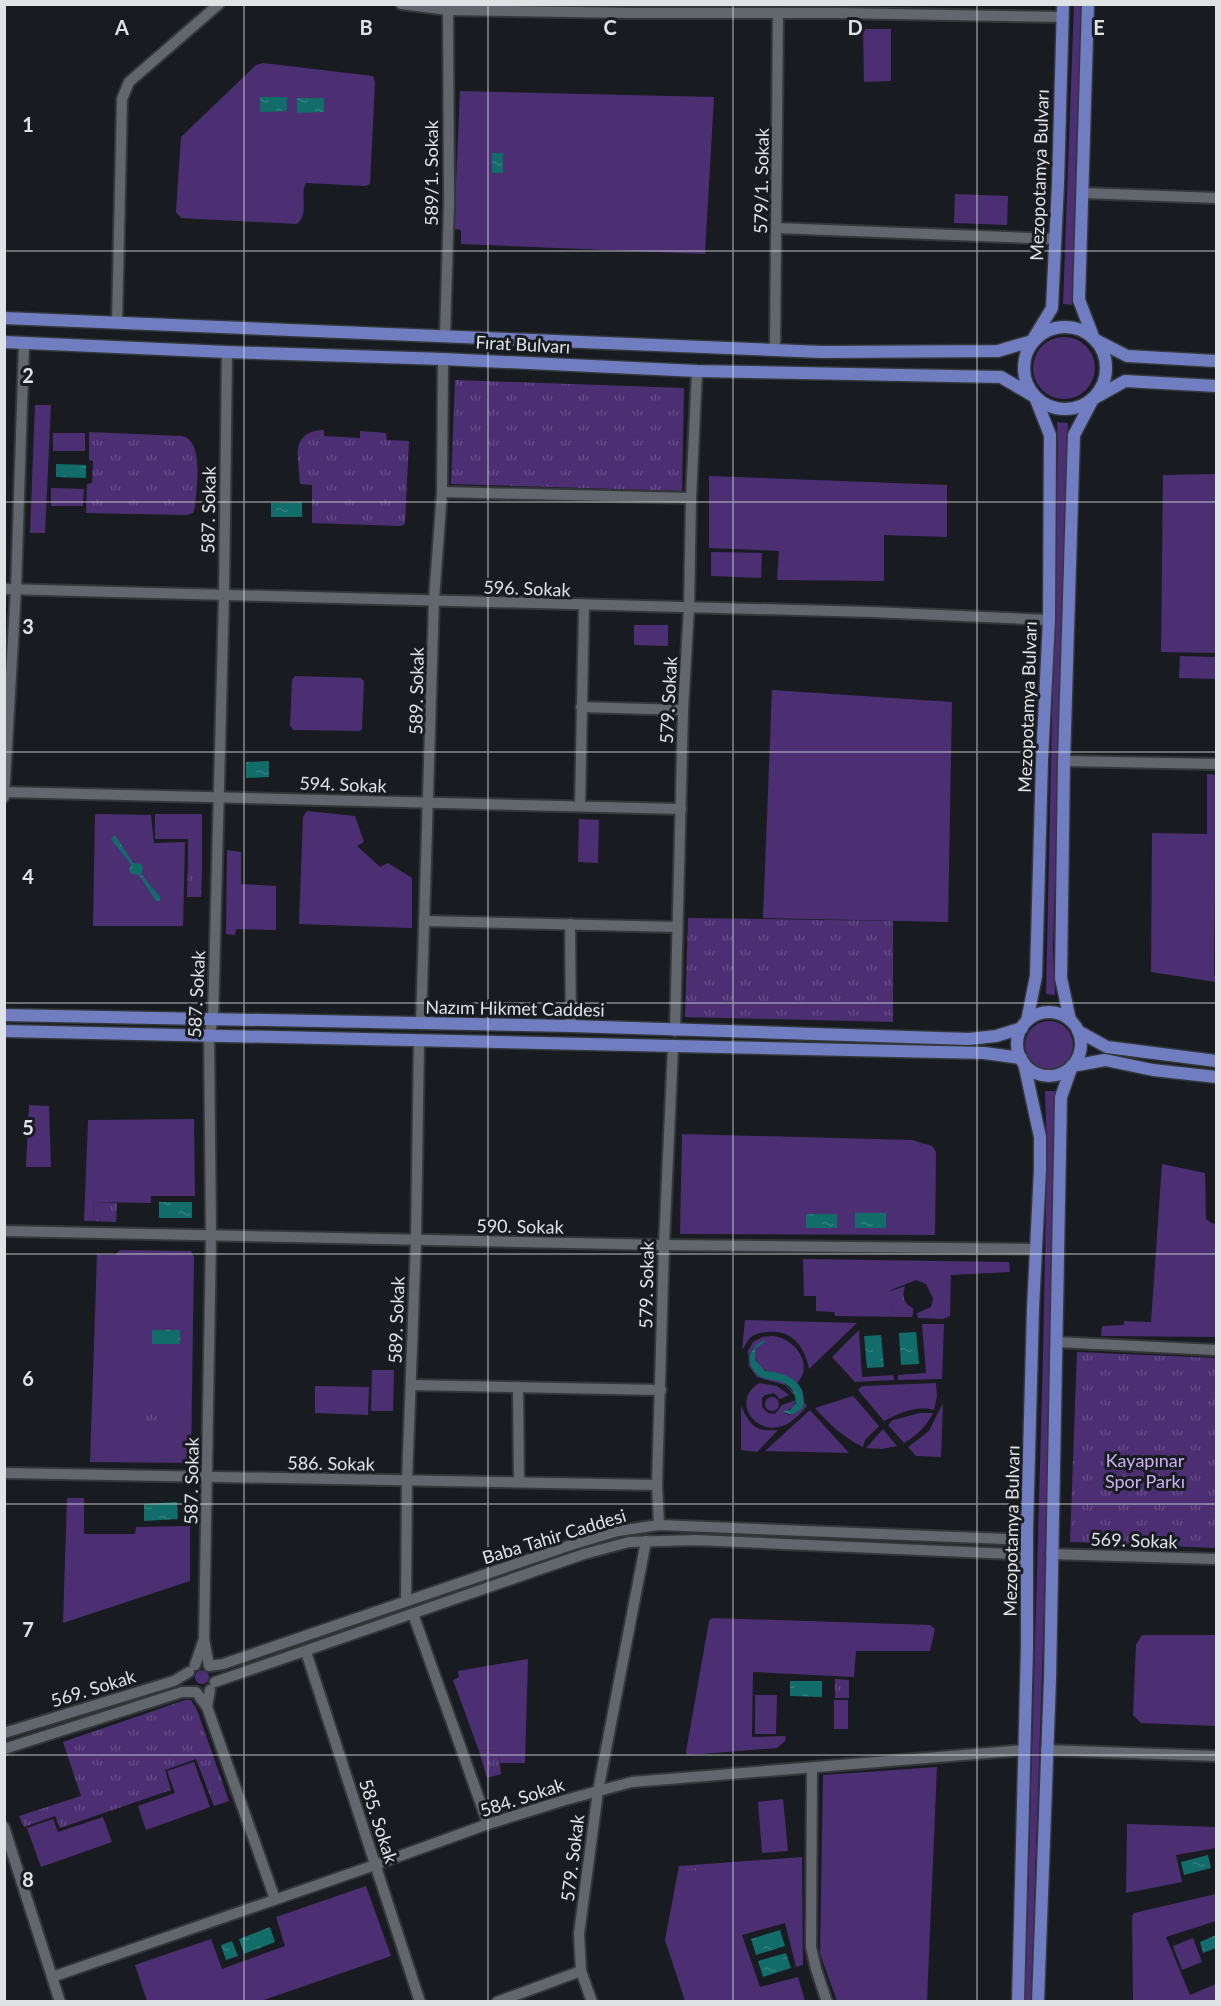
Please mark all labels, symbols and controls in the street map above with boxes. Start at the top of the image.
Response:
text: A [114,15,129,39]
text: B [359,15,373,39]
text: C [603,15,617,39]
text: D [847,15,863,39]
text: E [1093,15,1105,39]
street label: Mezopotamya Bulvarı [1025,89,1053,261]
text: 1 [22,112,34,136]
street label: 589/1. Sokak [420,119,442,226]
street label: 579/1. Sokak [749,127,773,234]
street label: Fırat Bulvarı [475,331,571,357]
text: 2 [22,363,34,387]
street label: 587. Sokak [196,465,220,554]
street label: 596. Sokak [483,575,572,601]
text: 3 [22,614,34,638]
street label: Mezopotamya Bulvarı [1013,621,1041,793]
street label: 589. Sokak [404,646,428,735]
street label: 579. Sokak [655,655,681,744]
street label: 594. Sokak [299,771,388,797]
text: 4 [22,864,34,888]
street label: 587. Sokak [183,949,209,1038]
street label: Nazım Hikmet Caddesi [425,995,605,1021]
text: 5 [22,1115,34,1139]
street label: 590. Sokak [476,1214,565,1238]
street label: 579. Sokak [634,1240,658,1329]
street label: 589. Sokak [383,1275,409,1364]
text: 6 [22,1366,34,1390]
street label: 587. Sokak [179,1436,203,1525]
street label: Mezopotamya Bulvarı [999,1445,1023,1617]
park label: Kayapınar Spor Parkı [1105,1449,1185,1492]
street label: 586. Sokak [287,1451,376,1475]
street label: Baba Tahir Caddesi [480,1504,628,1568]
street label: 569. Sokak [1090,1527,1179,1553]
text: 7 [22,1617,34,1641]
street label: 569. Sokak [48,1664,139,1711]
street label: 584. Sokak [477,1773,568,1821]
street label: 585. Sokak [355,1776,403,1867]
street label: 579. Sokak [556,1812,588,1903]
text: 8 [22,1867,34,1891]

